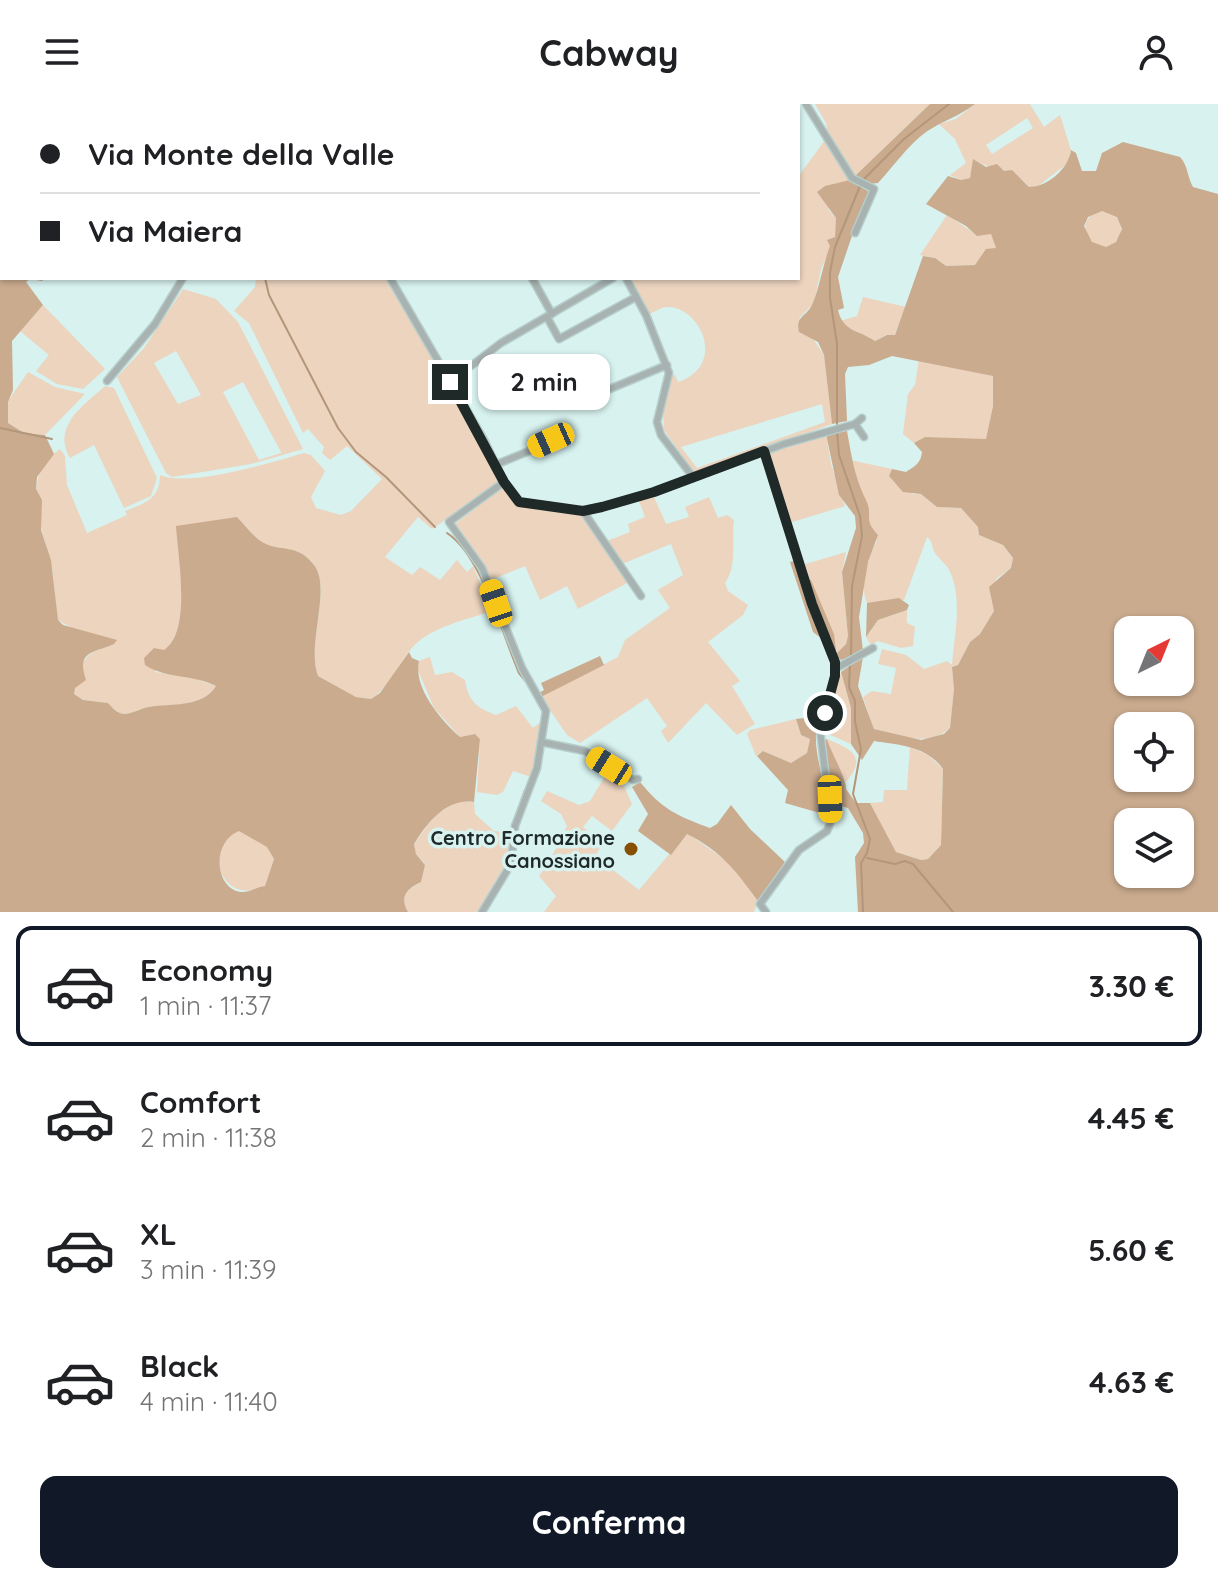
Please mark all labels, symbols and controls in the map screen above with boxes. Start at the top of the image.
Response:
icon: menu [40,30,84,74]
text: Cabway [539,30,679,75]
icon: person [1134,30,1178,74]
text: Via Monte della Valle [88,135,394,173]
text: Via Maiera [88,212,242,250]
callout: 2 min [478,354,610,410]
route end [432,364,468,400]
text: 2 min [510,365,578,398]
car [524,419,578,461]
car [477,576,515,630]
north arrow [1114,616,1194,696]
map controls [1114,616,1194,888]
route start [807,695,843,731]
button: locate [1114,712,1194,792]
car [582,743,636,789]
car [817,775,843,823]
button: layers [1114,808,1194,888]
place label: Centro Formazione Canossiano [431,825,615,873]
marker: Centro Formazione Canossiano [622,840,640,858]
icon: car [44,950,116,1022]
text: Economy [140,951,273,989]
text: 3.30 € [1089,967,1174,1005]
text: 1 min · 11:37 [140,989,271,1022]
icon: car [44,1082,116,1154]
text: Comfort [140,1083,261,1121]
text: 4.45 € [1088,1099,1174,1137]
text: 2 min · 11:38 [140,1121,277,1154]
icon: car [44,1214,116,1286]
text: XL [140,1215,177,1253]
text: 5.60 € [1088,1231,1174,1269]
text: 3 min · 11:39 [140,1253,277,1286]
icon: car [44,1346,116,1418]
text: Black [140,1347,219,1385]
text: 4.63 € [1089,1363,1174,1401]
text: 4 min · 11:40 [140,1385,278,1418]
button: Conferma [40,1476,1178,1568]

